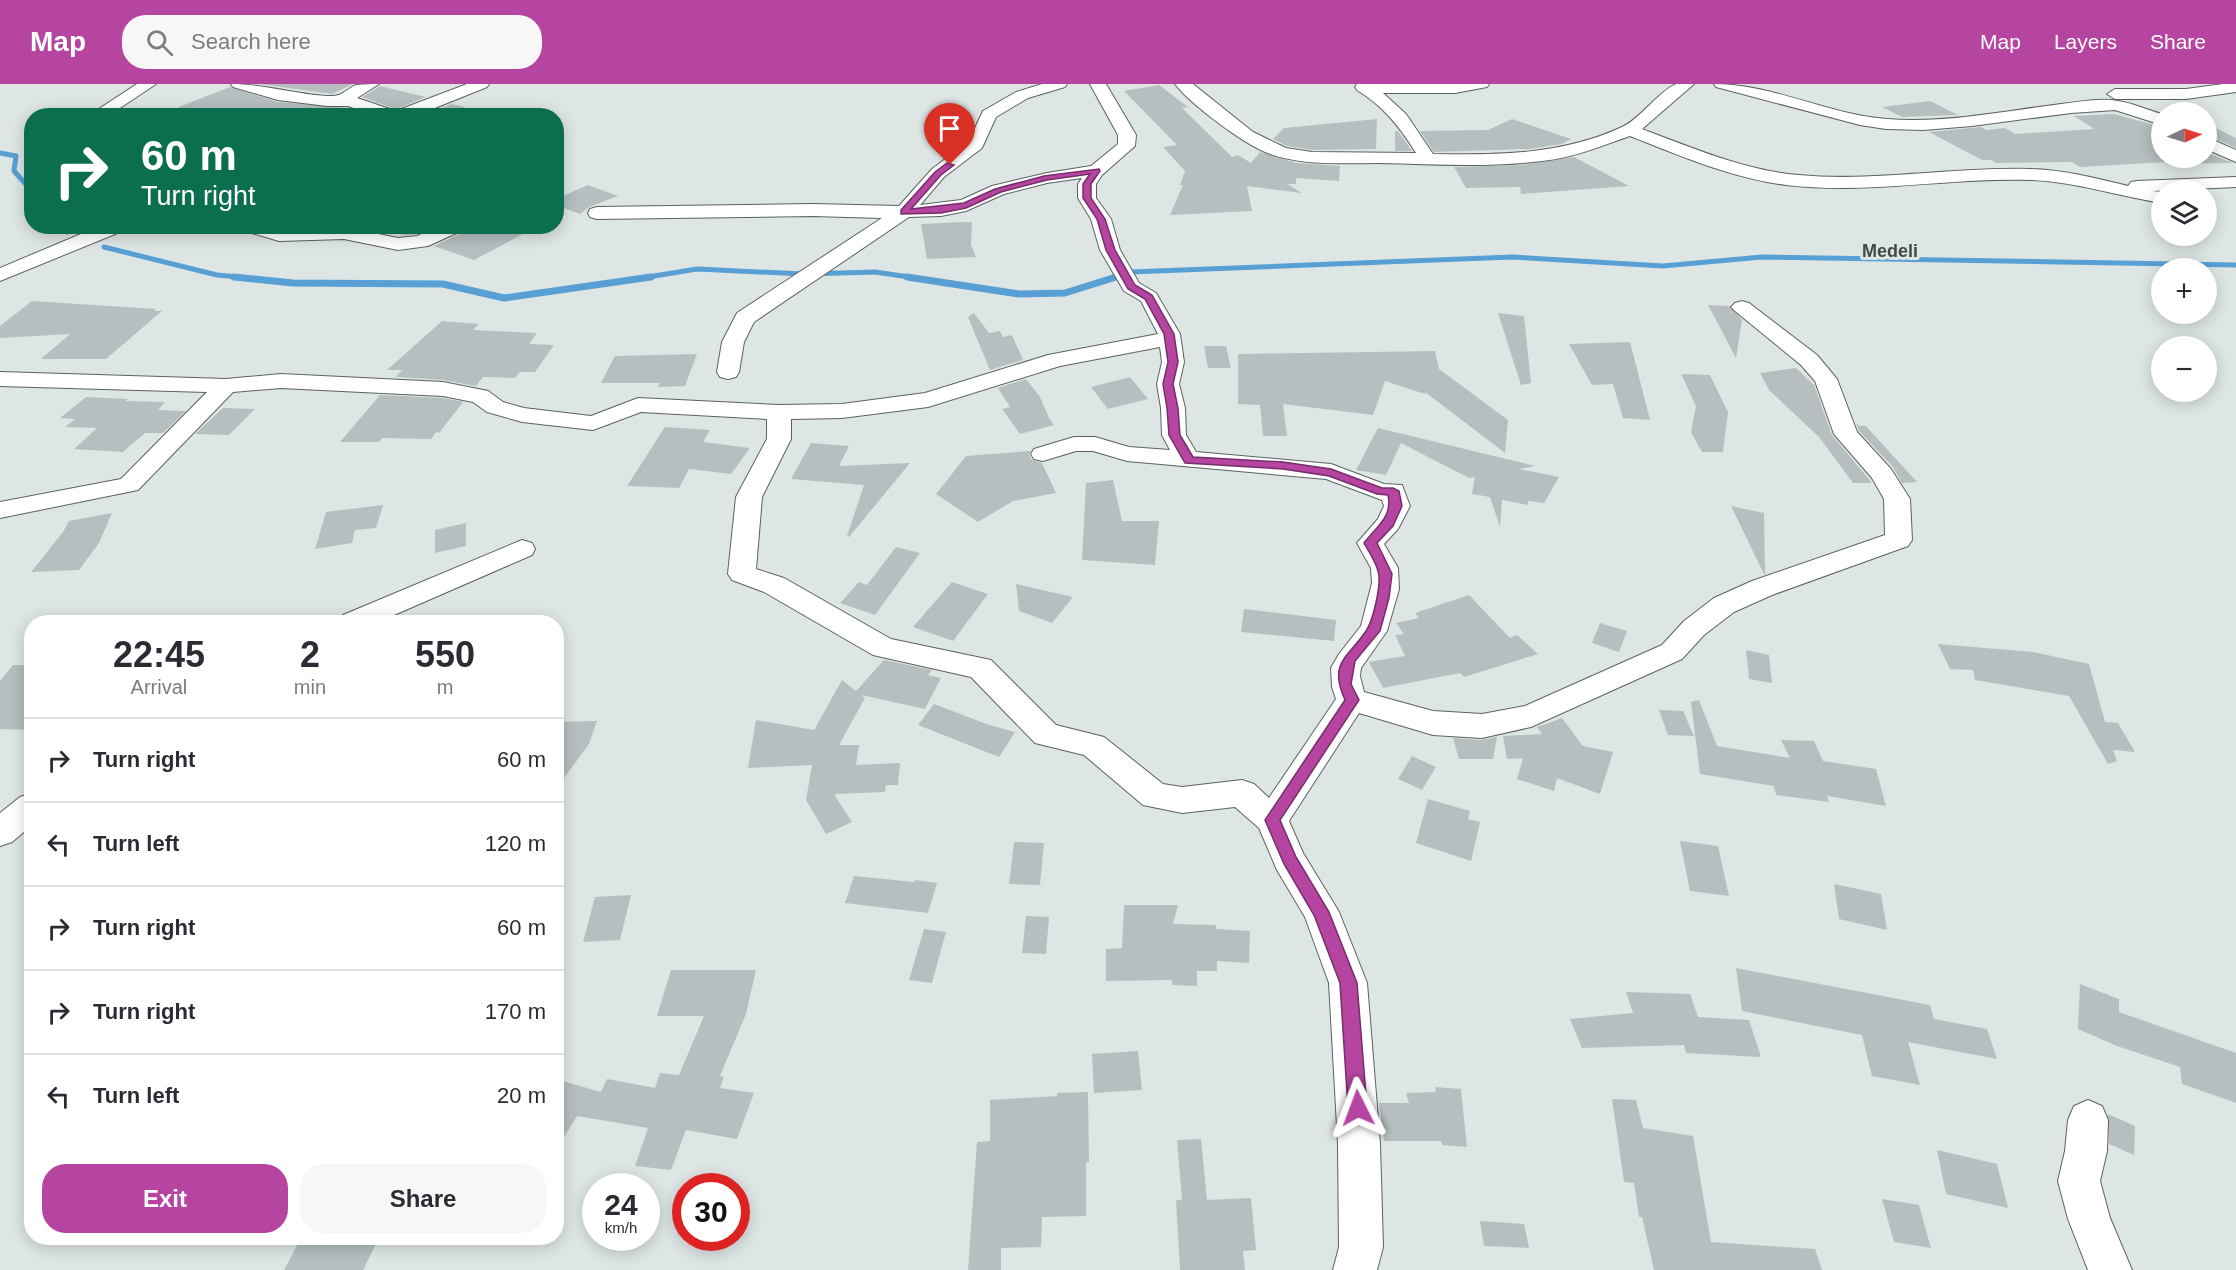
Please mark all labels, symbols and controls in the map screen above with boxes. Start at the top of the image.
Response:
search box [122,15,542,69]
text: Map [30,26,86,57]
icon: search [143,26,176,59]
text: Search here [191,29,311,54]
text: Map [1980,30,2021,53]
text: Layers [2054,30,2117,53]
text: Share [2150,30,2206,53]
north arrow [2151,102,2217,168]
map controls [2151,102,2217,402]
pin [924,103,975,165]
icon: arrive [933,112,966,145]
icon: right [42,132,120,210]
text: 60 m [141,132,237,179]
button: layers [2151,180,2217,246]
text: Turn right [141,181,256,211]
district label: Medeli [1862,241,1918,261]
button: + [2151,258,2217,324]
button: − [2151,336,2217,402]
text: 22:45 [113,634,205,675]
text: 2 [300,634,320,675]
text: 550 [415,634,475,675]
text: Arrival [131,676,187,698]
text: min [294,676,326,698]
text: m [437,676,453,698]
icon: right [42,744,75,777]
text: Turn right [93,747,195,772]
text: 60 m [497,747,546,772]
icon: left [42,828,75,861]
text: Turn left [93,831,179,856]
text: 120 m [485,831,546,856]
icon: right [42,912,75,945]
text: Turn right [93,915,195,940]
text: 60 m [497,915,546,940]
icon: right [42,996,75,1029]
text: Turn right [93,999,195,1024]
text: 170 m [485,999,546,1024]
position arrow [1326,1076,1390,1140]
icon: left [42,1080,75,1113]
text: Turn left [93,1083,179,1108]
text: 20 m [497,1083,546,1108]
button: Exit [42,1164,288,1233]
button: Share [300,1164,546,1233]
speed limit sign: 30 [672,1173,750,1251]
text: 24 [604,1188,638,1221]
text: km/h [605,1219,637,1236]

